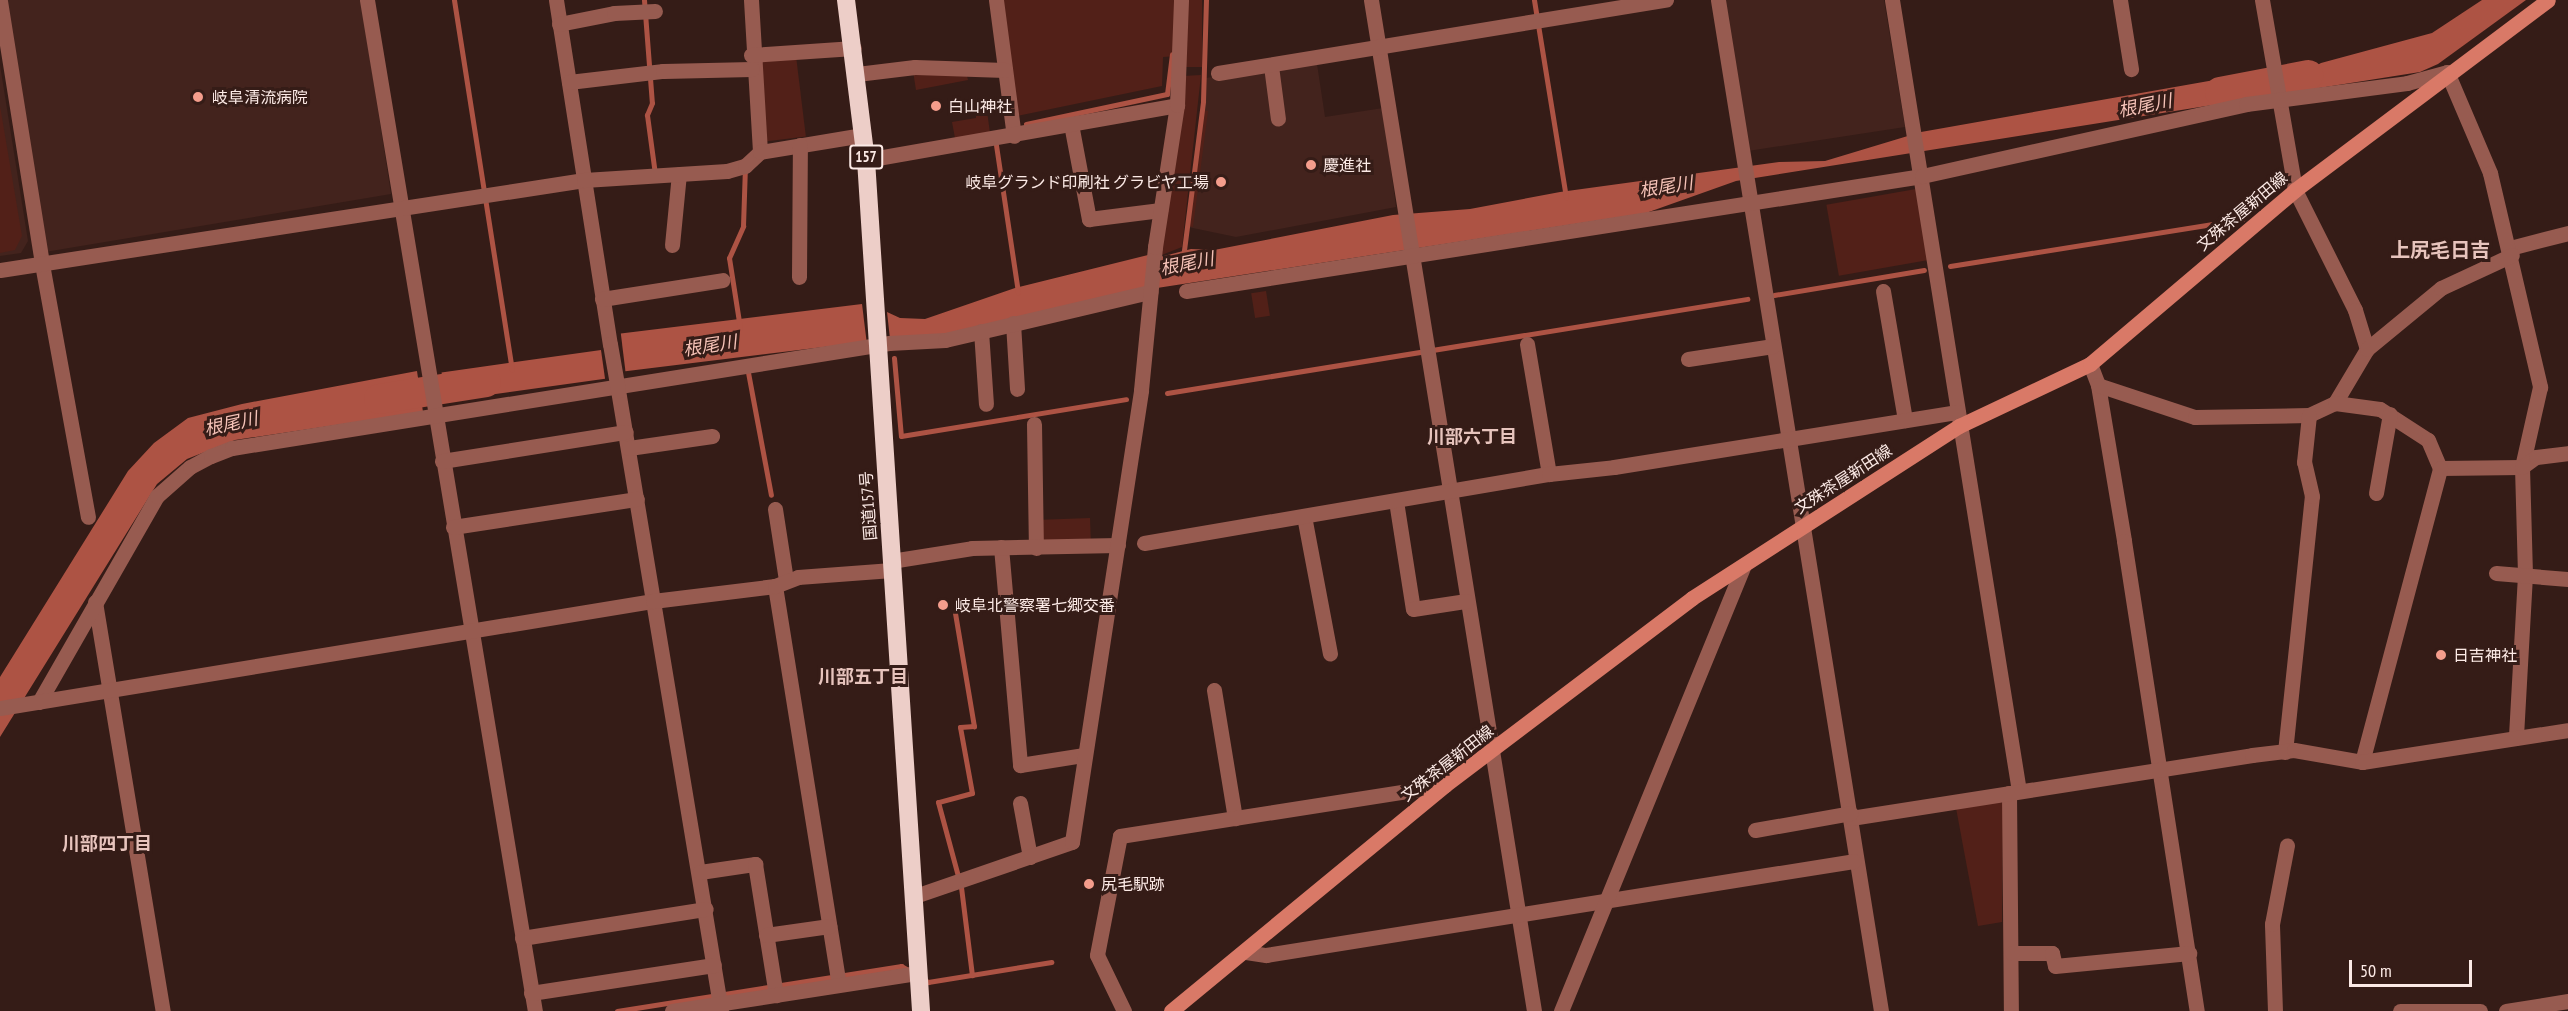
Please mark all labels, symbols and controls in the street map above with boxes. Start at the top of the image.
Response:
place label: 岐阜清流病院 [212,87,308,107]
marker: 岐阜清流病院 [189,88,207,106]
water label: 根尾川 [2116,90,2174,122]
place label: 白山神社 [948,96,1012,116]
marker: 白山神社 [929,99,943,113]
road number: 157 [848,145,884,169]
place label: 慶進社 [1323,155,1371,175]
marker: 慶進社 [1304,158,1318,172]
street label: 文殊茶屋新田線 [2193,168,2291,254]
place label: 岐阜グランド印刷社 グラビヤ工場 [966,172,1209,192]
water label: 根尾川 [1638,172,1694,202]
marker: 岐阜グランド印刷社 グラビヤ工場 [1214,175,1228,189]
district label: 上尻毛日吉 [2390,238,2490,262]
water label: 根尾川 [1158,248,1216,280]
water label: 根尾川 [682,331,738,361]
water label: 根尾川 [202,408,260,440]
district label: 川部六丁目 [1427,426,1517,448]
street label: 文殊茶屋新田線 [1791,440,1895,518]
street label: 国道157号 [856,471,880,541]
place label: 岐阜北警察署七郷交番 [955,595,1115,615]
marker: 岐阜北警察署七郷交番 [936,598,950,612]
place label: 日吉神社 [2453,645,2517,665]
marker: 日吉神社 [2434,648,2448,662]
district label: 川部五丁目 [818,666,908,688]
street label: 文殊茶屋新田線 [1397,721,1497,805]
district label: 川部四丁目 [62,833,152,855]
place label: 尻毛駅跡 [1101,874,1165,894]
marker: 尻毛駅跡 [1082,877,1096,891]
scale bar [2352,948,2475,986]
text: 50 m [2360,959,2392,982]

